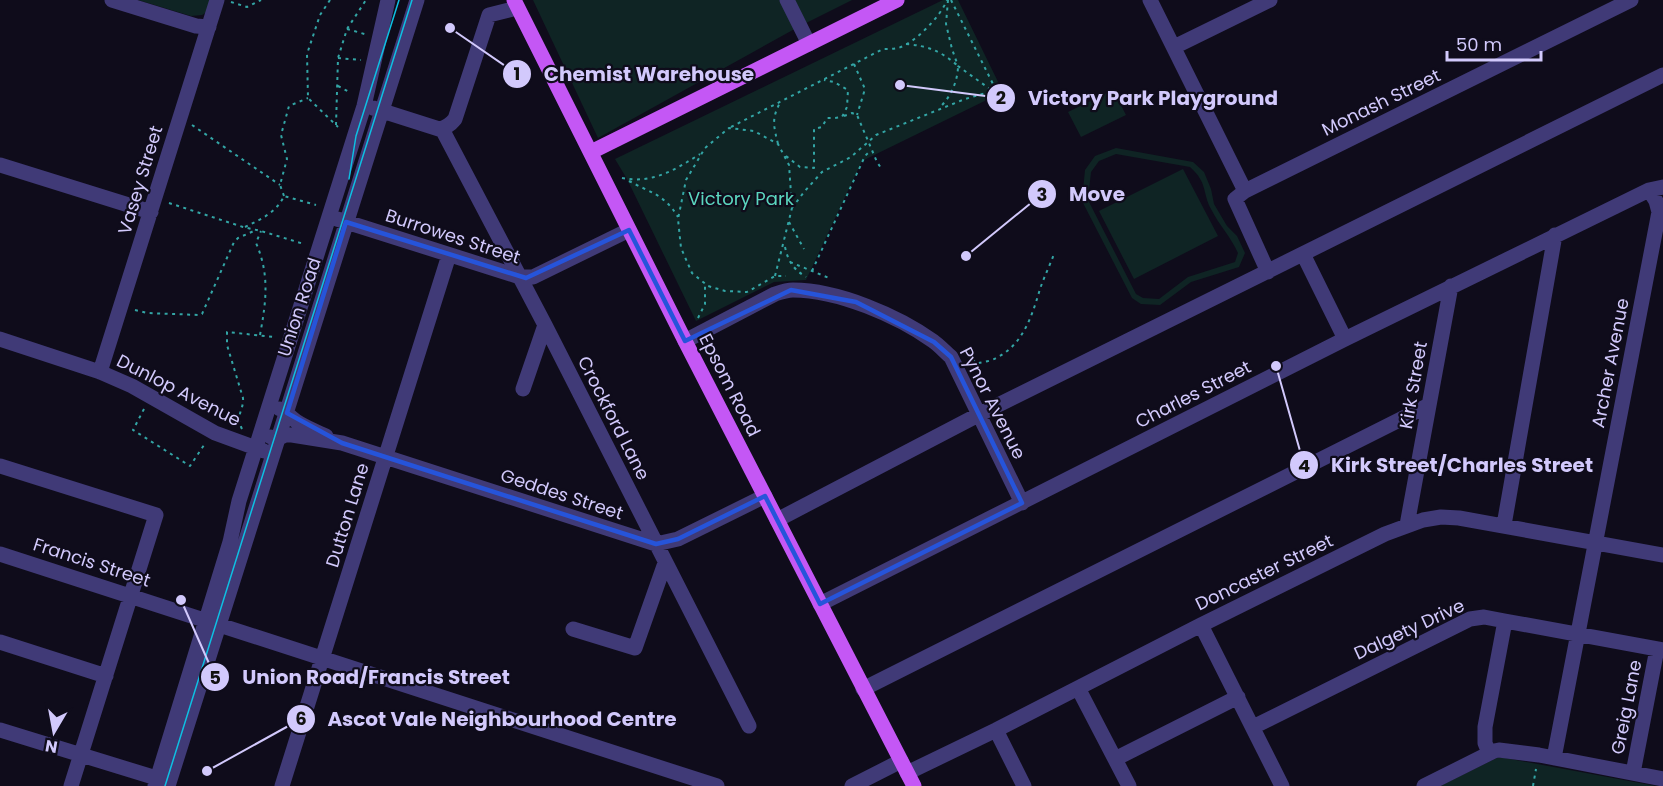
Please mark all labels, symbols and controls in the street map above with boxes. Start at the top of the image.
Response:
scale bar [1447,24,1542,62]
text: 50 m [1456,32,1502,57]
callout: Chemist Warehouse [502,55,766,93]
text: Chemist Warehouse [544,60,754,88]
text: 1 [514,61,520,86]
street label: Monash Street [1317,62,1445,142]
callout: Victory Park Playground [986,79,1290,117]
text: Victory Park Playground [1028,84,1278,112]
text: 2 [996,85,1006,110]
street label: Vasey Street [112,123,168,237]
callout: Move [1027,175,1137,213]
text: Move [1069,180,1125,208]
text: 3 [1037,182,1047,207]
park label: Victory Park [688,186,795,211]
street label: Burrowes Street [382,202,524,270]
street label: Union Road [271,254,327,360]
street label: Archer Avenue [1585,296,1635,430]
street label: Epsom Road [693,329,767,441]
street label: Kirk Street [1393,339,1433,431]
street label: Pynor Avenue [954,343,1032,463]
street label: Dunlop Avenue [113,348,245,432]
street label: Crockford Lane [572,352,656,484]
street label: Charles Street [1131,354,1255,434]
callout: Kirk Street/Charles Street [1289,446,1605,484]
text: Kirk Street/Charles Street [1331,451,1593,479]
text: 4 [1298,453,1310,478]
street label: Dutton Lane [319,460,375,570]
street label: Geddes Street [497,462,627,526]
street label: Doncaster Street [1191,528,1337,616]
street label: Francis Street [30,531,154,593]
street label: Dalgety Drive [1350,592,1468,666]
callout: Union Road/Francis Street [200,658,521,696]
street label: Greig Lane [1605,658,1647,756]
text: Union Road/Francis Street [242,663,510,691]
text: 5 [209,665,221,690]
callout: Ascot Vale Neighbourhood Centre [286,700,689,738]
north arrow [24,702,84,762]
text: Ascot Vale Neighbourhood Centre [327,705,677,733]
text: 6 [295,706,307,731]
text: N [44,734,59,759]

